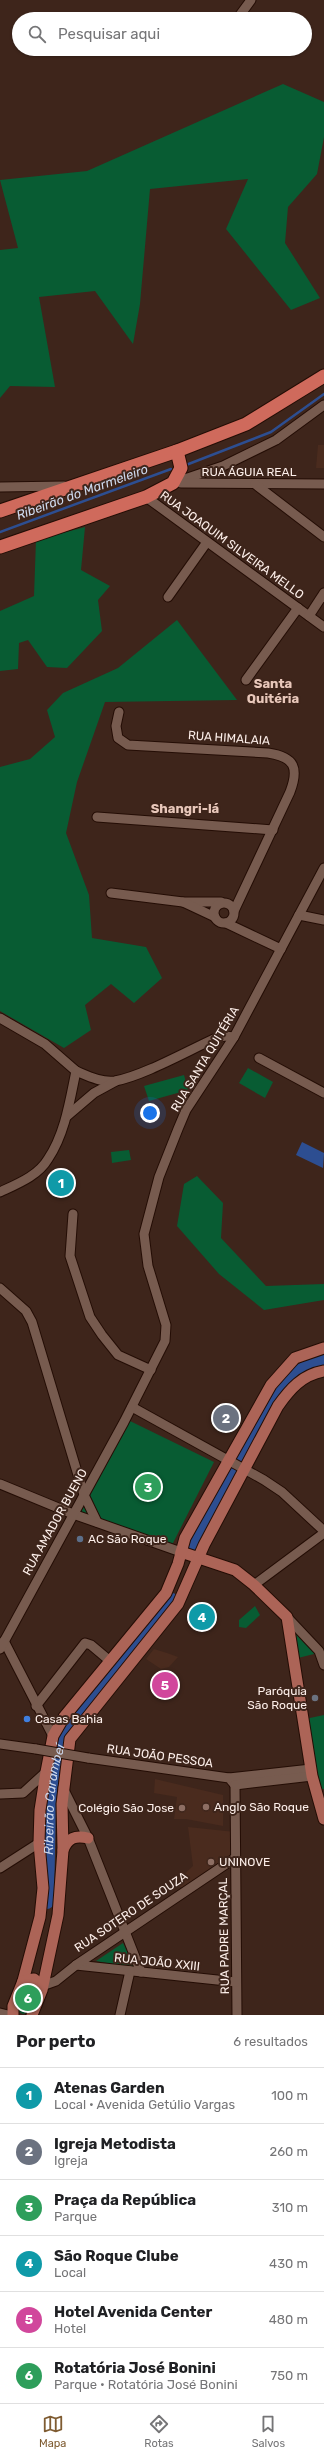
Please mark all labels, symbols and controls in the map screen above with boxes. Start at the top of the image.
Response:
search box [12,12,312,56]
icon: search [26,23,48,45]
text: Pesquisar aqui [58,25,160,43]
water label: Ribeirão do Marmeleiro [14,461,150,523]
street label: RUA ÁGUIA REAL [202,465,297,479]
street label: RUA JOAQUIM SILVEIRA MELLO [157,488,307,602]
district label: Santa Quitéria [247,676,299,706]
street label: RUA HIMALAIA [187,728,271,748]
district label: Shangri-lá [151,801,219,816]
street label: RUA SANTA QUITÉRIA [168,1004,242,1114]
your location [140,1103,160,1123]
pin: 1 [48,1168,74,1198]
pin: 2 [213,1403,239,1433]
street label: RUA AMADOR BUENO [20,1466,90,1578]
pin: 3 [135,1472,161,1502]
place label: AC São Roque [88,1532,167,1546]
marker: AC São Roque [75,1534,85,1544]
pin: 4 [189,1602,215,1632]
pin: 5 [152,1670,178,1700]
place label: Paróquia São Roque [247,1684,307,1712]
marker: Paróquia São Roque [310,1693,320,1703]
place label: Casas Bahia [35,1712,103,1726]
marker: Casas Bahia [22,1714,32,1724]
water label: Ribeirão Carambeí [40,1741,68,1855]
street label: RUA JOÃO PESSOA [106,1742,214,1770]
place label: Anglo São Roque [214,1800,309,1814]
place label: Colégio São Jose [78,1801,174,1815]
marker: Anglo São Roque [201,1802,211,1812]
marker: Colégio São Jose [177,1803,187,1813]
place label: UNINOVE [219,1855,270,1869]
marker: UNINOVE [206,1857,216,1867]
street label: RUA SOTERO DE SOUZA [72,1869,190,1955]
street label: RUA PADRE MARÇAL [216,1877,232,1994]
street label: RUA JOÃO XXIII [113,1951,201,1973]
pin: 6 [15,1983,41,2013]
text: Por perto [16,2031,96,2051]
text: 6 resultados [233,2034,308,2049]
text: Atenas Garden [54,2079,165,2097]
text: 1 [26,2088,32,2103]
text: 100 m [271,2088,308,2103]
text: Local · Avenida Getúlio Vargas [54,2097,235,2112]
text: Igreja Metodista [54,2135,176,2153]
text: 2 [25,2144,33,2159]
text: 260 m [270,2144,308,2159]
text: Igreja [54,2153,88,2168]
text: Praça da República [54,2191,196,2209]
text: 3 [25,2200,33,2215]
text: 310 m [272,2200,308,2215]
text: Parque [54,2209,97,2224]
text: São Roque Clube [54,2247,179,2265]
text: 4 [25,2256,33,2271]
text: 430 m [269,2256,308,2271]
text: Local [54,2265,86,2280]
text: Hotel Avenida Center [54,2303,212,2321]
text: 5 [25,2312,33,2327]
text: 480 m [269,2312,308,2327]
text: Hotel [54,2321,86,2336]
text: Rotatória José Bonini [54,2359,216,2377]
text: 6 [25,2368,33,2383]
text: 750 m [271,2368,308,2383]
text: Parque · Rotatória José Bonini [54,2377,238,2392]
tab: Mapa [39,2413,66,2450]
tab: Rotas [144,2413,174,2450]
tab: Salvos [252,2413,285,2450]

